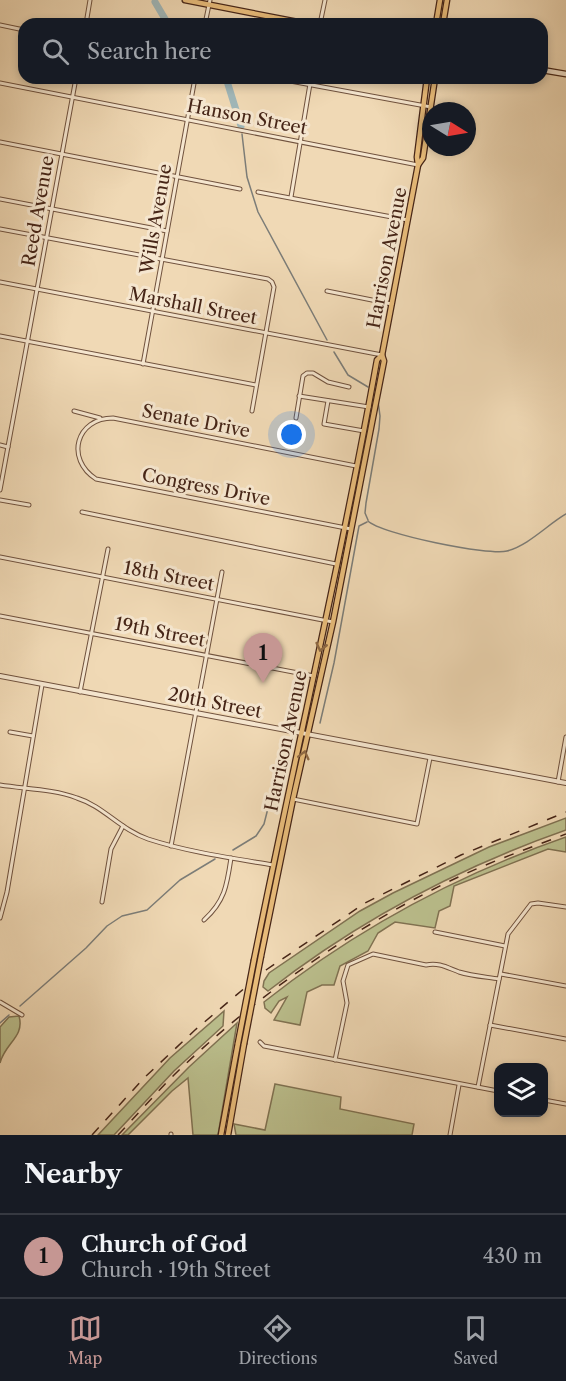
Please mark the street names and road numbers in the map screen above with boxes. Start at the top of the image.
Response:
street label: Hanson Street [185,95,310,140]
street label: Reed Avenue [17,154,59,268]
street label: Wills Avenue [135,162,177,277]
street label: Harrison Avenue [363,185,411,331]
street label: Marshall Street [127,283,260,329]
street label: Senate Drive [140,400,252,442]
street label: Congress Drive [140,464,272,510]
street label: 18th Street [122,556,217,596]
street label: 19th Street [113,612,208,652]
street label: Harrison Avenue [260,668,312,814]
street label: 20th Street [166,683,264,723]

